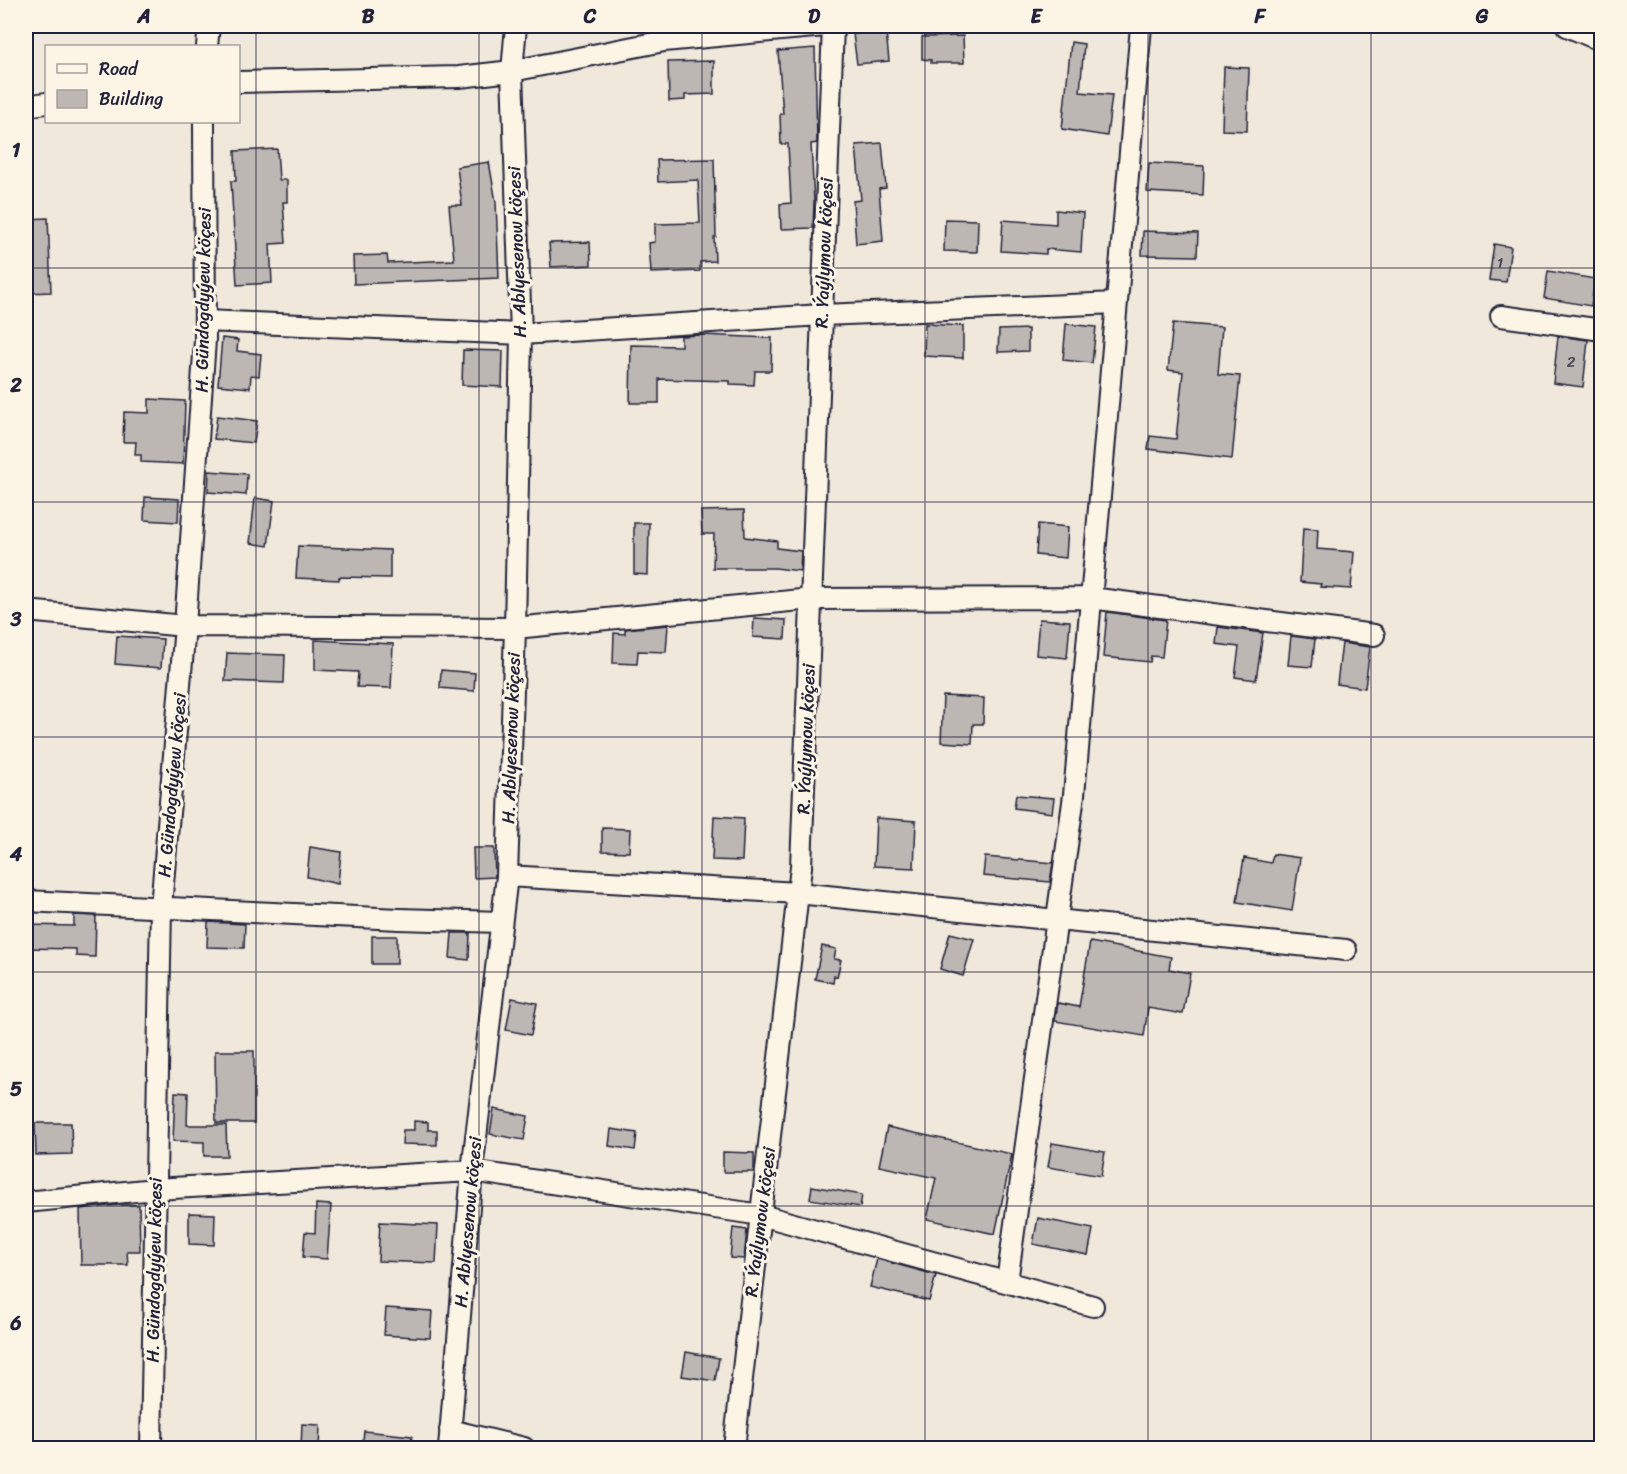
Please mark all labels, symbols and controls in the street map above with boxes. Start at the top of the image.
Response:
text: A [136,0,151,34]
text: B [362,0,375,34]
text: C [583,0,597,34]
text: D [808,0,821,34]
text: E [1030,0,1043,34]
text: F [1254,0,1267,34]
text: G [1475,0,1489,34]
legend [45,45,240,123]
text: Road [99,53,139,85]
text: Building [99,83,163,115]
text: 1 [12,133,21,168]
street label: H. Ablyesenow köçesi [498,165,536,338]
street label: R. Ýaýlymow köçesi [805,176,843,329]
street label: H. Gündogdyýew köçesi [185,206,221,393]
house number: 1 [1497,250,1503,276]
house number: 2 [1567,349,1576,375]
text: 2 [9,368,22,403]
text: 3 [10,602,22,637]
street label: H. Ablyesenow köçesi [492,651,530,824]
street label: R. Ýaýlymow köçesi [787,662,825,815]
street label: H. Gündogdyýew köçesi [148,690,196,879]
text: 4 [9,837,23,872]
text: 5 [10,1072,22,1107]
street label: H. Ablyesenow köçesi [445,1134,492,1309]
street label: R. Ýaýlymow köçesi [735,1144,785,1299]
street label: H. Gündogdyýew köçesi [136,1176,172,1363]
text: 6 [9,1306,22,1341]

